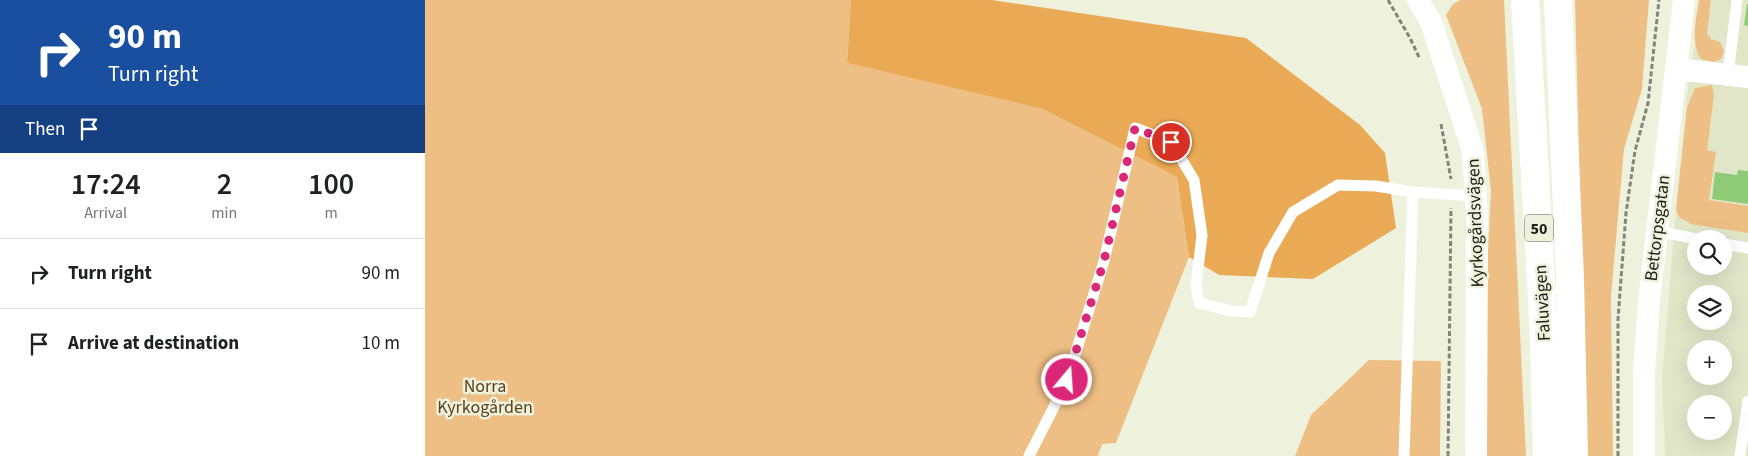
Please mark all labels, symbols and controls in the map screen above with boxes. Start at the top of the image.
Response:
text: 90 m [108,12,182,62]
icon: right [25,20,90,85]
text: Turn right [108,58,198,90]
icon: arrive [75,115,103,143]
text: Then [25,116,65,143]
pin [1150,121,1192,163]
icon: arrive [1157,128,1185,156]
street label: Kyrkogårdsvägen [1461,158,1490,288]
text: 17:24 [71,163,141,206]
text: 2 [217,163,232,206]
text: 100 [308,163,354,206]
street label: Bettorpsgatan [1639,174,1676,282]
text: Arrival [84,202,127,224]
text: min [211,202,237,224]
text: m [325,202,338,224]
road number: 50 [1525,214,1553,242]
map controls [1687,230,1732,440]
button: search [1687,230,1732,275]
icon: right [25,260,53,288]
text: Turn right [68,260,152,287]
text: 90 m [362,260,400,287]
street label: Faluvägen [1528,264,1557,342]
button: layers [1687,285,1732,330]
icon: arrive [25,330,53,358]
text: Arrive at destination [68,330,239,357]
text: 10 m [362,330,400,357]
button: + [1687,340,1732,385]
position arrow [1040,353,1092,405]
park label: Norra Kyrkogården [437,374,533,420]
button: − [1687,395,1732,440]

